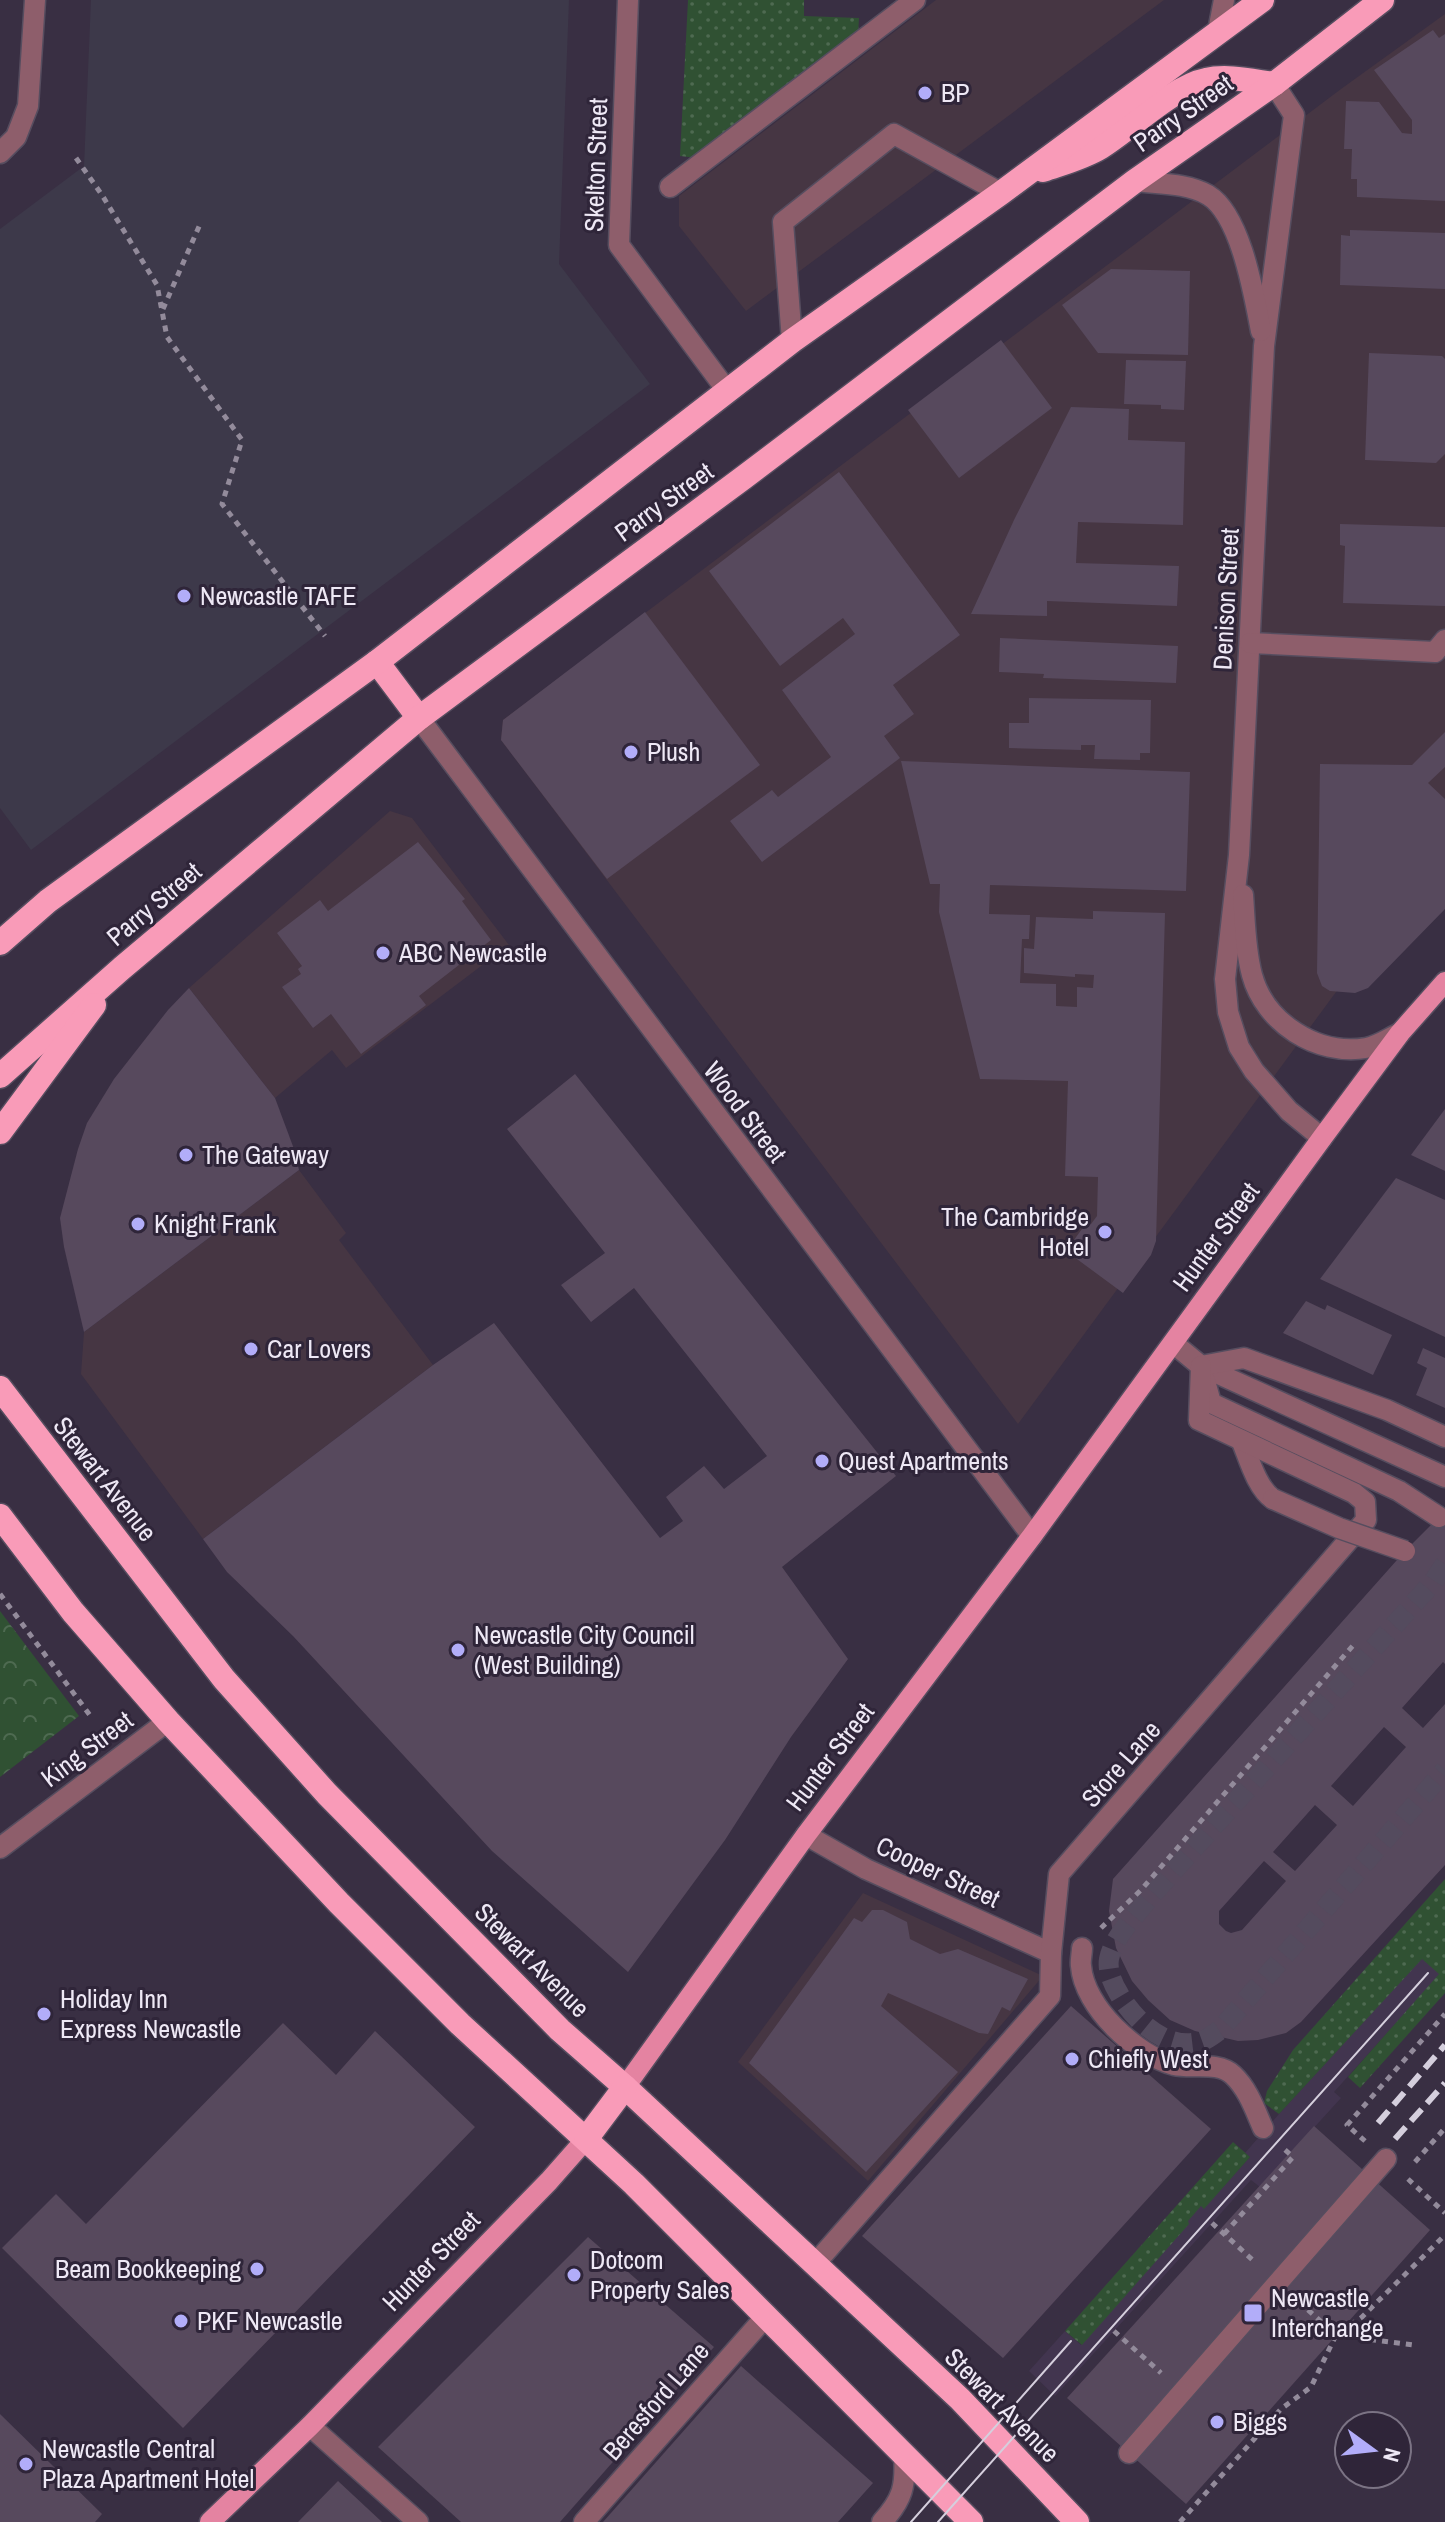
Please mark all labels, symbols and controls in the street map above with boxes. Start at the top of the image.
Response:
street label: Parry Street [1126,66,1239,160]
place label: BP [941,75,969,110]
marker: BP [916,84,934,102]
street label: Skelton Street [576,97,615,233]
street label: Parry Street [607,454,720,549]
street label: Denison Street [1204,527,1247,671]
place label: Newcastle TAFE [200,578,357,613]
marker: Newcastle TAFE [175,587,193,605]
place label: Plush [647,734,700,769]
marker: Plush [622,743,640,761]
street label: Parry Street [99,854,209,954]
place label: ABC Newcastle [398,935,547,970]
marker: ABC Newcastle [374,944,392,962]
street label: Wood Street [696,1054,795,1169]
place label: The Gateway [202,1137,329,1172]
marker: The Gateway [177,1146,195,1164]
street label: Hunter Street [1164,1175,1267,1298]
place label: The Cambridge Hotel [941,1199,1089,1264]
place label: Knight Frank [154,1206,276,1241]
marker: Knight Frank [129,1215,147,1233]
marker: The Cambridge Hotel [1096,1223,1114,1241]
place label: Car Lovers [267,1331,371,1366]
marker: Car Lovers [242,1340,260,1358]
street label: Stewart Avenue [46,1409,165,1548]
place label: Quest Apartments [838,1443,1009,1478]
marker: Quest Apartments [813,1452,831,1470]
place label: Newcastle City Council (West Building) [474,1617,694,1682]
marker: Newcastle City Council (West Building) [449,1641,467,1659]
street label: Hunter Street [777,1695,882,1818]
street label: King Street [34,1702,140,1795]
street label: Store Lane [1073,1713,1168,1815]
street label: Cooper Street [871,1828,1006,1915]
street label: Stewart Avenue [467,1895,597,2025]
place label: Holiday Inn Express Newcastle [60,1981,241,2046]
marker: Holiday Inn Express Newcastle [35,2005,53,2023]
place label: Chiefly West [1088,2041,1209,2076]
marker: Chiefly West [1063,2050,1081,2068]
street label: Hunter Street [374,2203,487,2318]
place label: Dotcom Property Sales [590,2242,730,2307]
place label: Beam Bookkeeping [55,2251,241,2286]
marker: Beam Bookkeeping [248,2260,266,2278]
marker: Dotcom Property Sales [565,2266,583,2284]
place label: Newcastle Interchange [1271,2280,1384,2345]
marker: Newcastle Interchange [1242,2302,1264,2324]
place label: PKF Newcastle [197,2303,343,2338]
marker: PKF Newcastle [172,2312,190,2330]
street label: Beresford Lane [595,2334,717,2467]
street label: Stewart Avenue [937,2340,1067,2470]
place label: Biggs [1233,2404,1288,2439]
north arrow [1333,2410,1413,2490]
marker: Biggs [1208,2413,1226,2431]
place label: Newcastle Central Plaza Apartment Hotel [42,2431,254,2496]
text: N [1376,2445,1408,2465]
marker: Newcastle Central Plaza Apartment Hotel [17,2455,35,2473]

